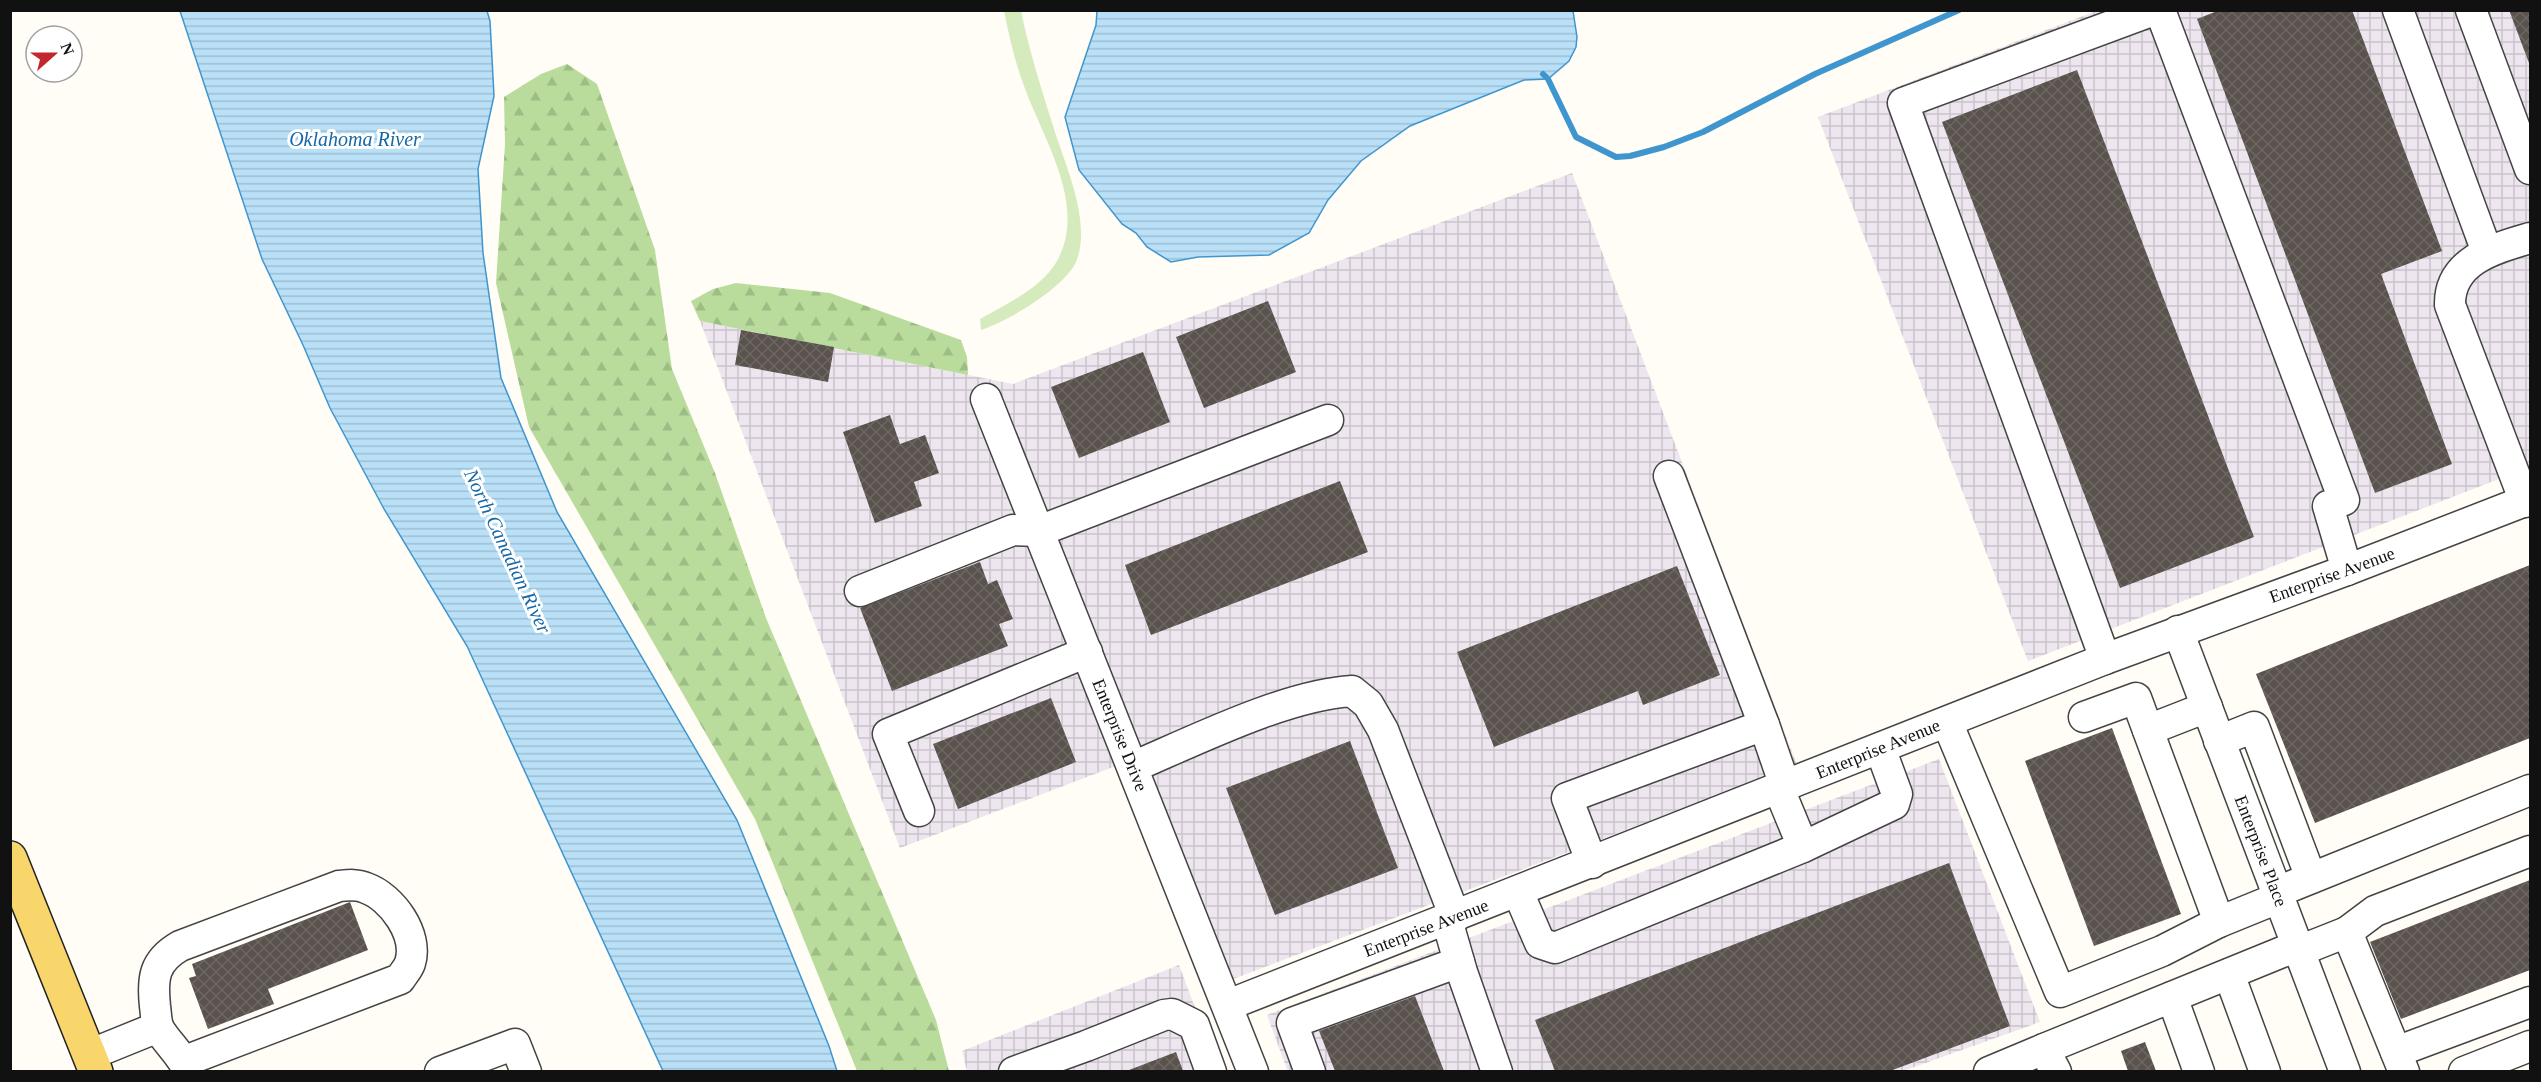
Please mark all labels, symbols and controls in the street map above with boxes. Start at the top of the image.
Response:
north arrow [24,24,84,84]
text: N [58,40,78,58]
water label: Oklahoma River [289,128,421,150]
water label: North Canadian River [460,464,556,637]
street label: Enterprise Avenue [2267,543,2398,607]
street label: Enterprise Drive [1088,676,1152,794]
street label: Enterprise Avenue [1813,715,1943,783]
street label: Enterprise Place [2231,793,2291,909]
street label: Enterprise Avenue [1361,895,1491,961]

